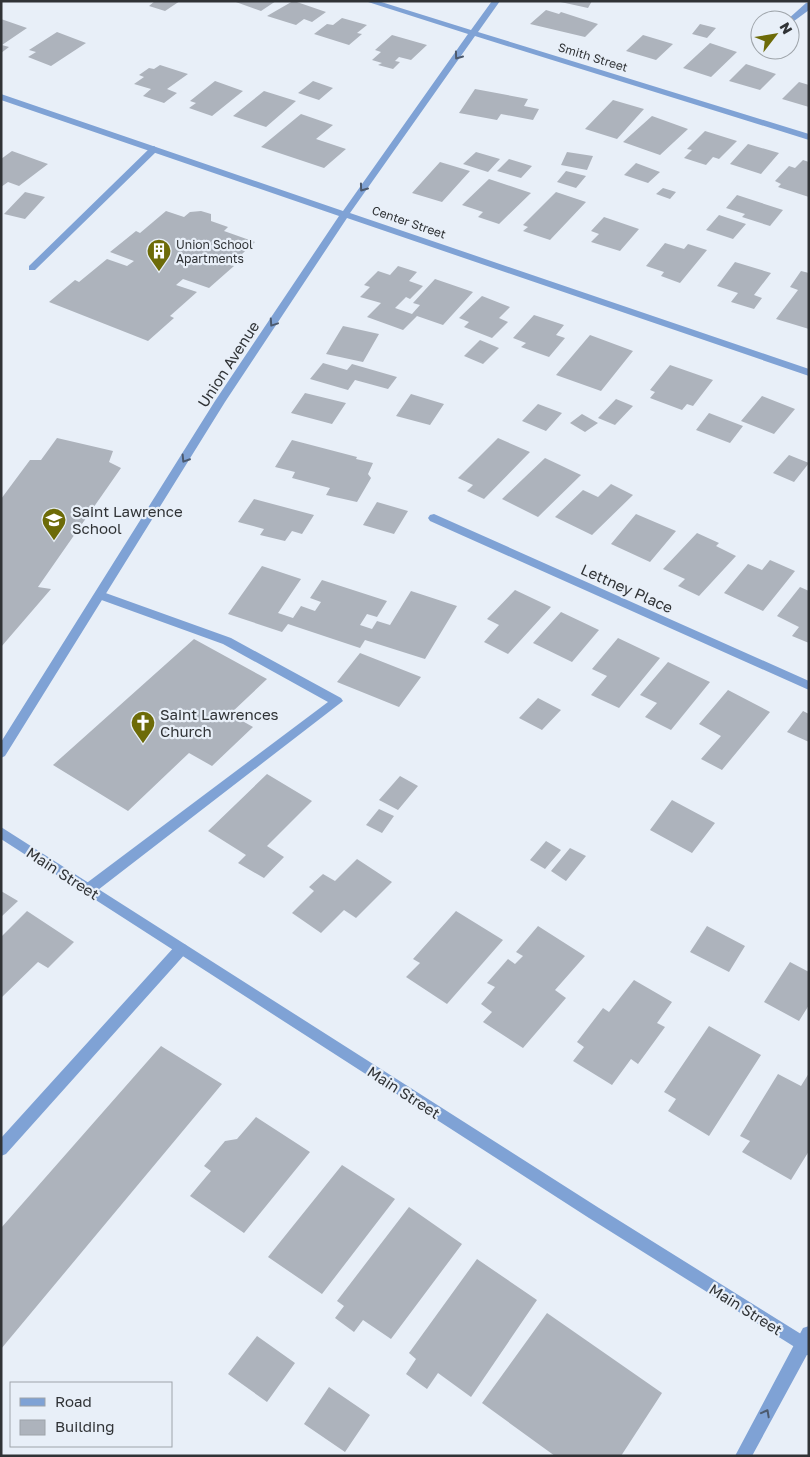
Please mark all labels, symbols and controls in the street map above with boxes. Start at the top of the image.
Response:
north arrow [750,10,800,60]
text: N [777,19,797,37]
street label: Smith Street [556,39,630,75]
one-way arrow [456,50,464,59]
one-way arrow [360,182,369,192]
street label: Center Street [370,202,448,242]
place label: Union School Apartments [176,237,253,266]
building icon: Union School Apartments [146,238,172,272]
street label: Union Avenue [193,317,263,410]
one-way arrow [270,317,279,326]
one-way arrow [181,454,191,463]
place label: Saint Lawrence School [72,502,183,537]
school or university icon: Saint Lawrence School [41,507,67,541]
street label: Lettney Place [578,560,676,616]
place label: Saint Lawrences Church [160,705,279,740]
church icon: Saint Lawrences Church [130,710,156,744]
street label: Main Street [23,843,103,903]
street label: Main Street [364,1062,444,1122]
street label: Main Street [706,1279,786,1339]
legend [10,1382,172,1447]
text: Road [55,1392,92,1410]
one-way arrow [760,1409,770,1418]
text: Building [55,1417,115,1435]

